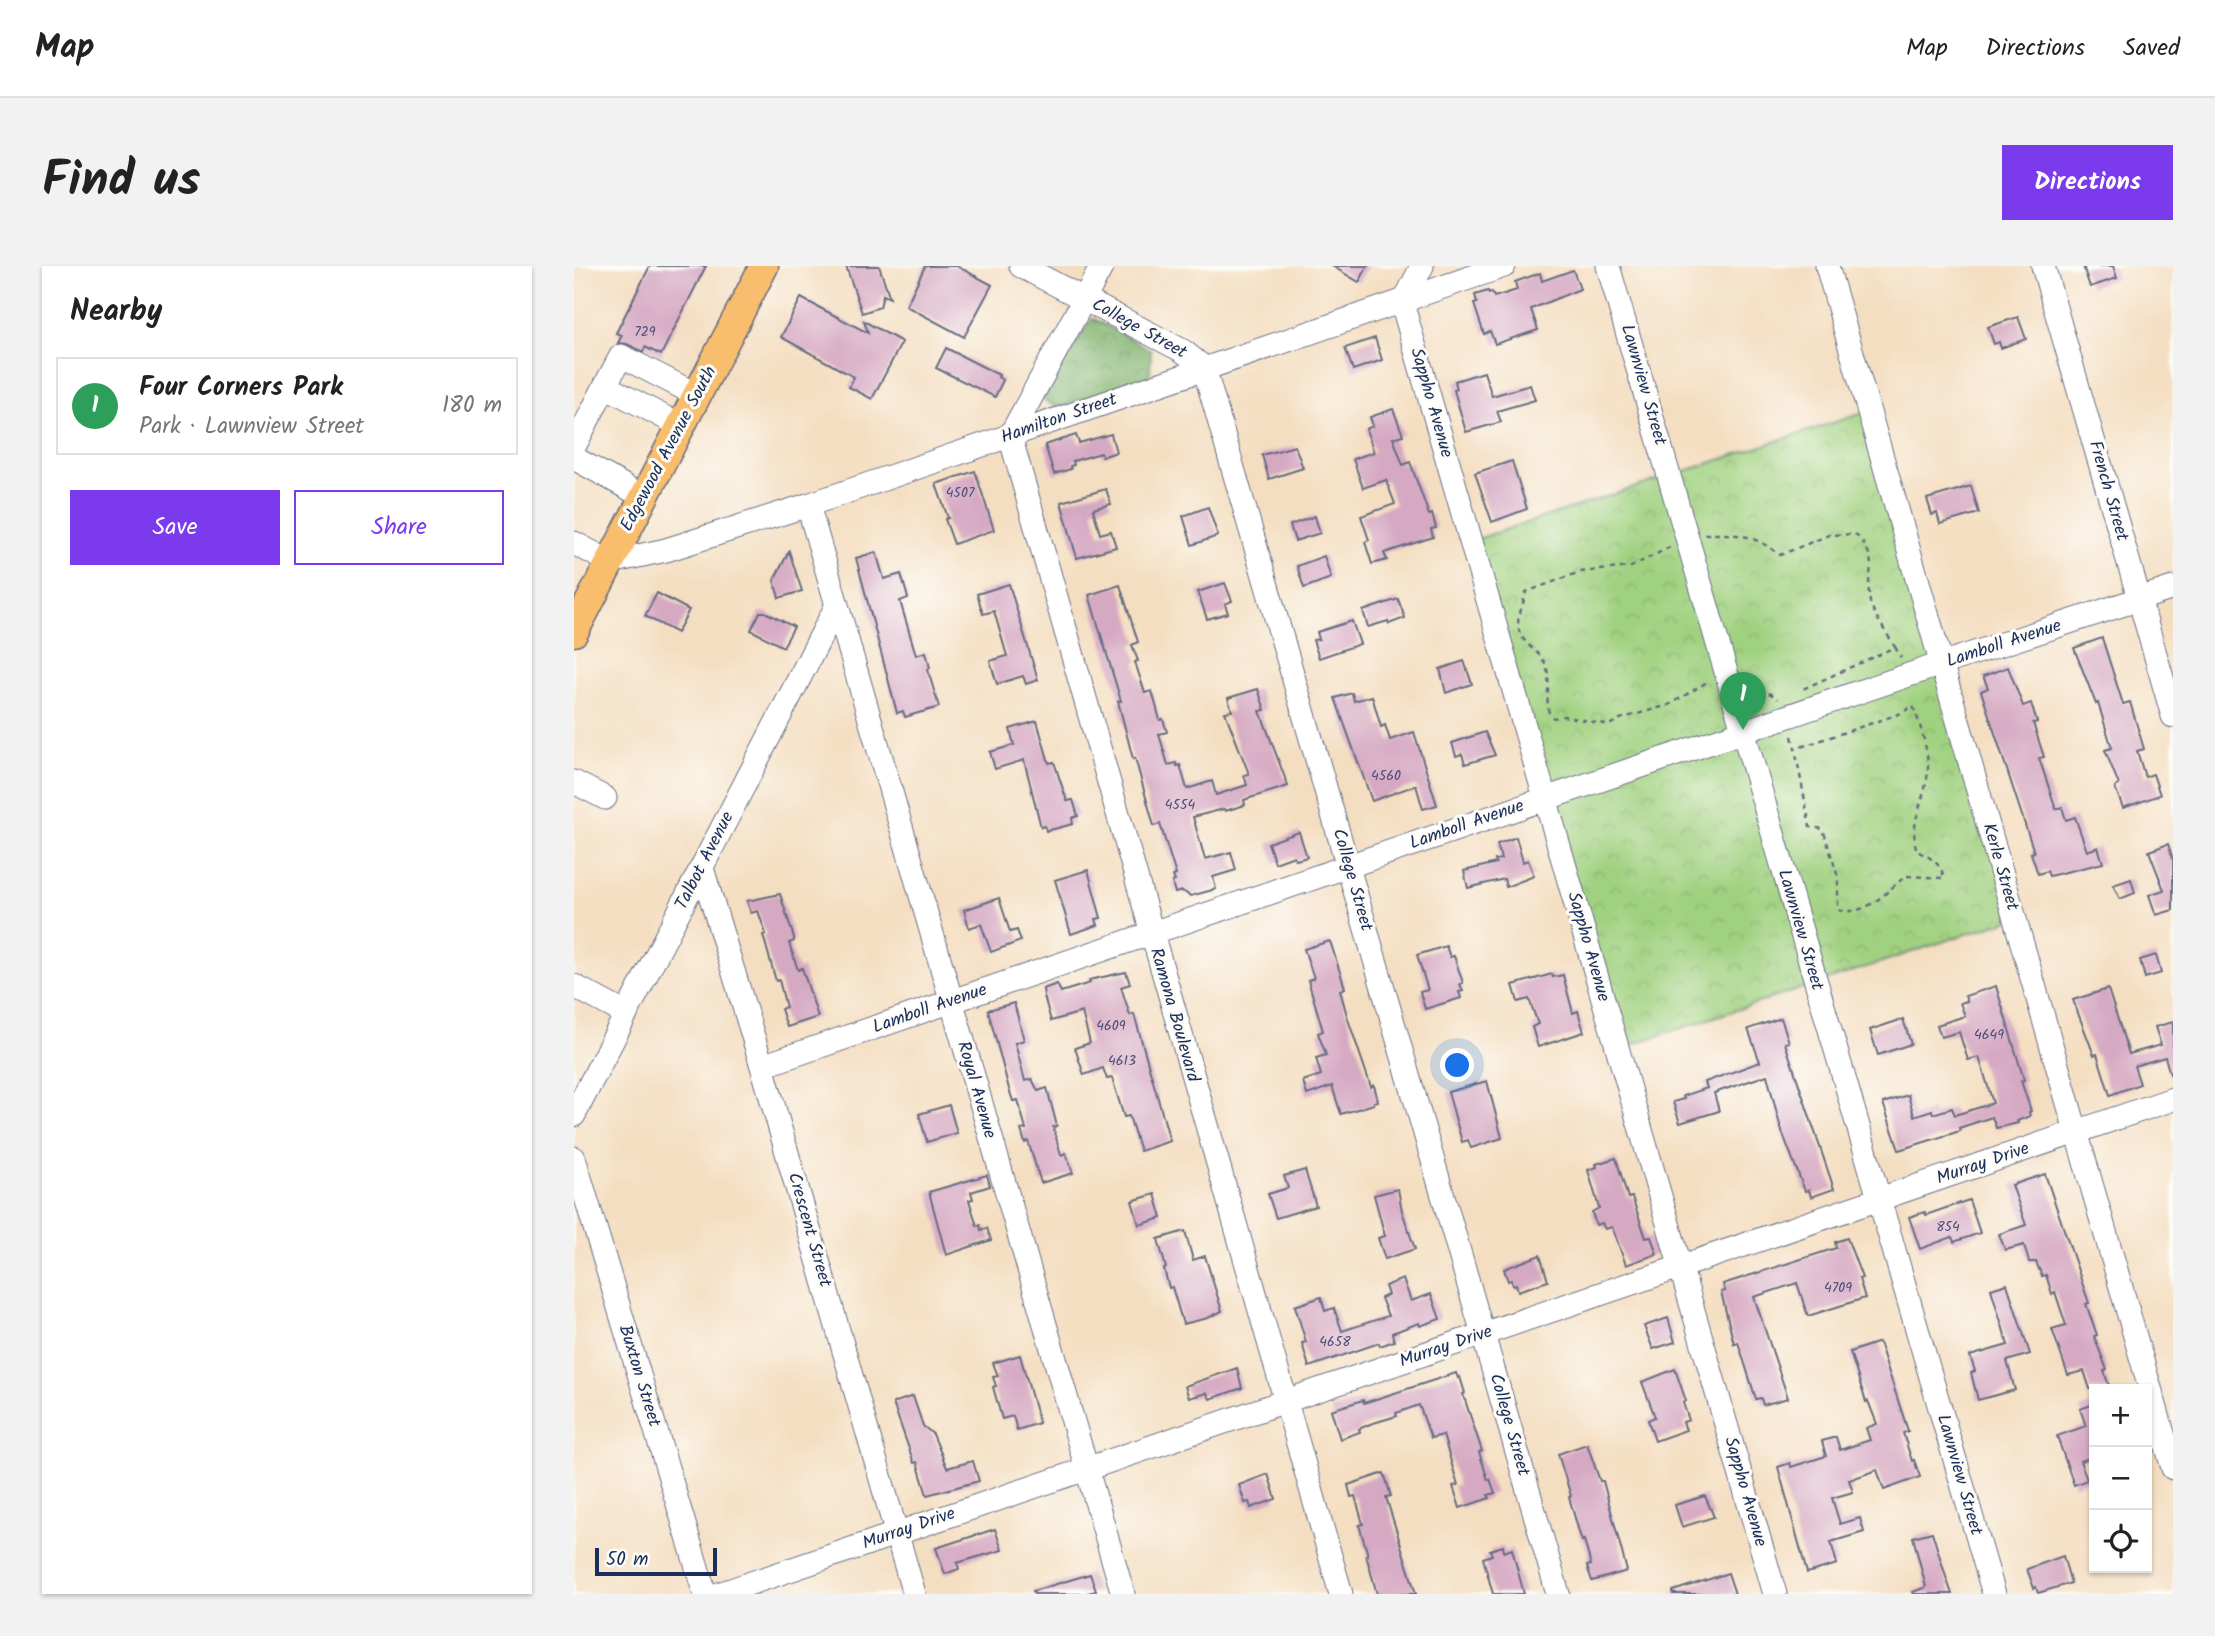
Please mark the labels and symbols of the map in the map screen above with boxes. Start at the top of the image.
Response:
street label: College Street [1086,291,1193,368]
house number: 729 [634,321,656,343]
street label: Lawnview Street [1612,321,1674,450]
street label: Sappho Avenue [1401,345,1461,461]
street label: Edgewood Avenue South [613,361,725,537]
street label: Hamilton Street [997,385,1122,452]
street label: French Street [2080,437,2136,546]
house number: 4507 [946,482,975,504]
street label: Lamboll Avenue [1943,612,2065,676]
pin: 1 [1720,672,1766,730]
house number: 4560 [1371,765,1401,787]
street label: Lamboll Avenue [1406,792,1528,858]
house number: 4554 [1165,794,1196,816]
street label: Talbot Avenue [668,807,742,915]
street label: Kerle Street [1974,820,2027,915]
street label: College Street [1324,825,1381,936]
street label: Lawnview Street [1769,866,1831,995]
street label: Sappho Avenue [1558,889,1618,1005]
street label: Ramona Boulevard [1141,944,1207,1087]
street label: Lamboll Avenue [869,976,991,1042]
house number: 4609 [1096,1015,1126,1037]
house number: 4649 [1974,1024,2004,1046]
street label: Royal Avenue [948,1038,1004,1142]
your location [1440,1048,1474,1082]
house number: 4613 [1108,1050,1136,1072]
street label: Murray Drive [1933,1135,2033,1193]
street label: Crescent Street [779,1169,839,1292]
house number: 854 [1936,1216,1960,1238]
house number: 4709 [1824,1277,1852,1299]
street label: Murray Drive [1396,1318,1496,1376]
street label: Buxton Street [610,1321,669,1432]
house number: 4658 [1319,1331,1351,1353]
street label: College Street [1481,1370,1538,1481]
street label: Lawnview Street [1928,1411,1990,1540]
street label: Sappho Avenue [1715,1434,1775,1550]
street label: Murray Drive [859,1500,959,1558]
scale bar [595,1545,718,1577]

